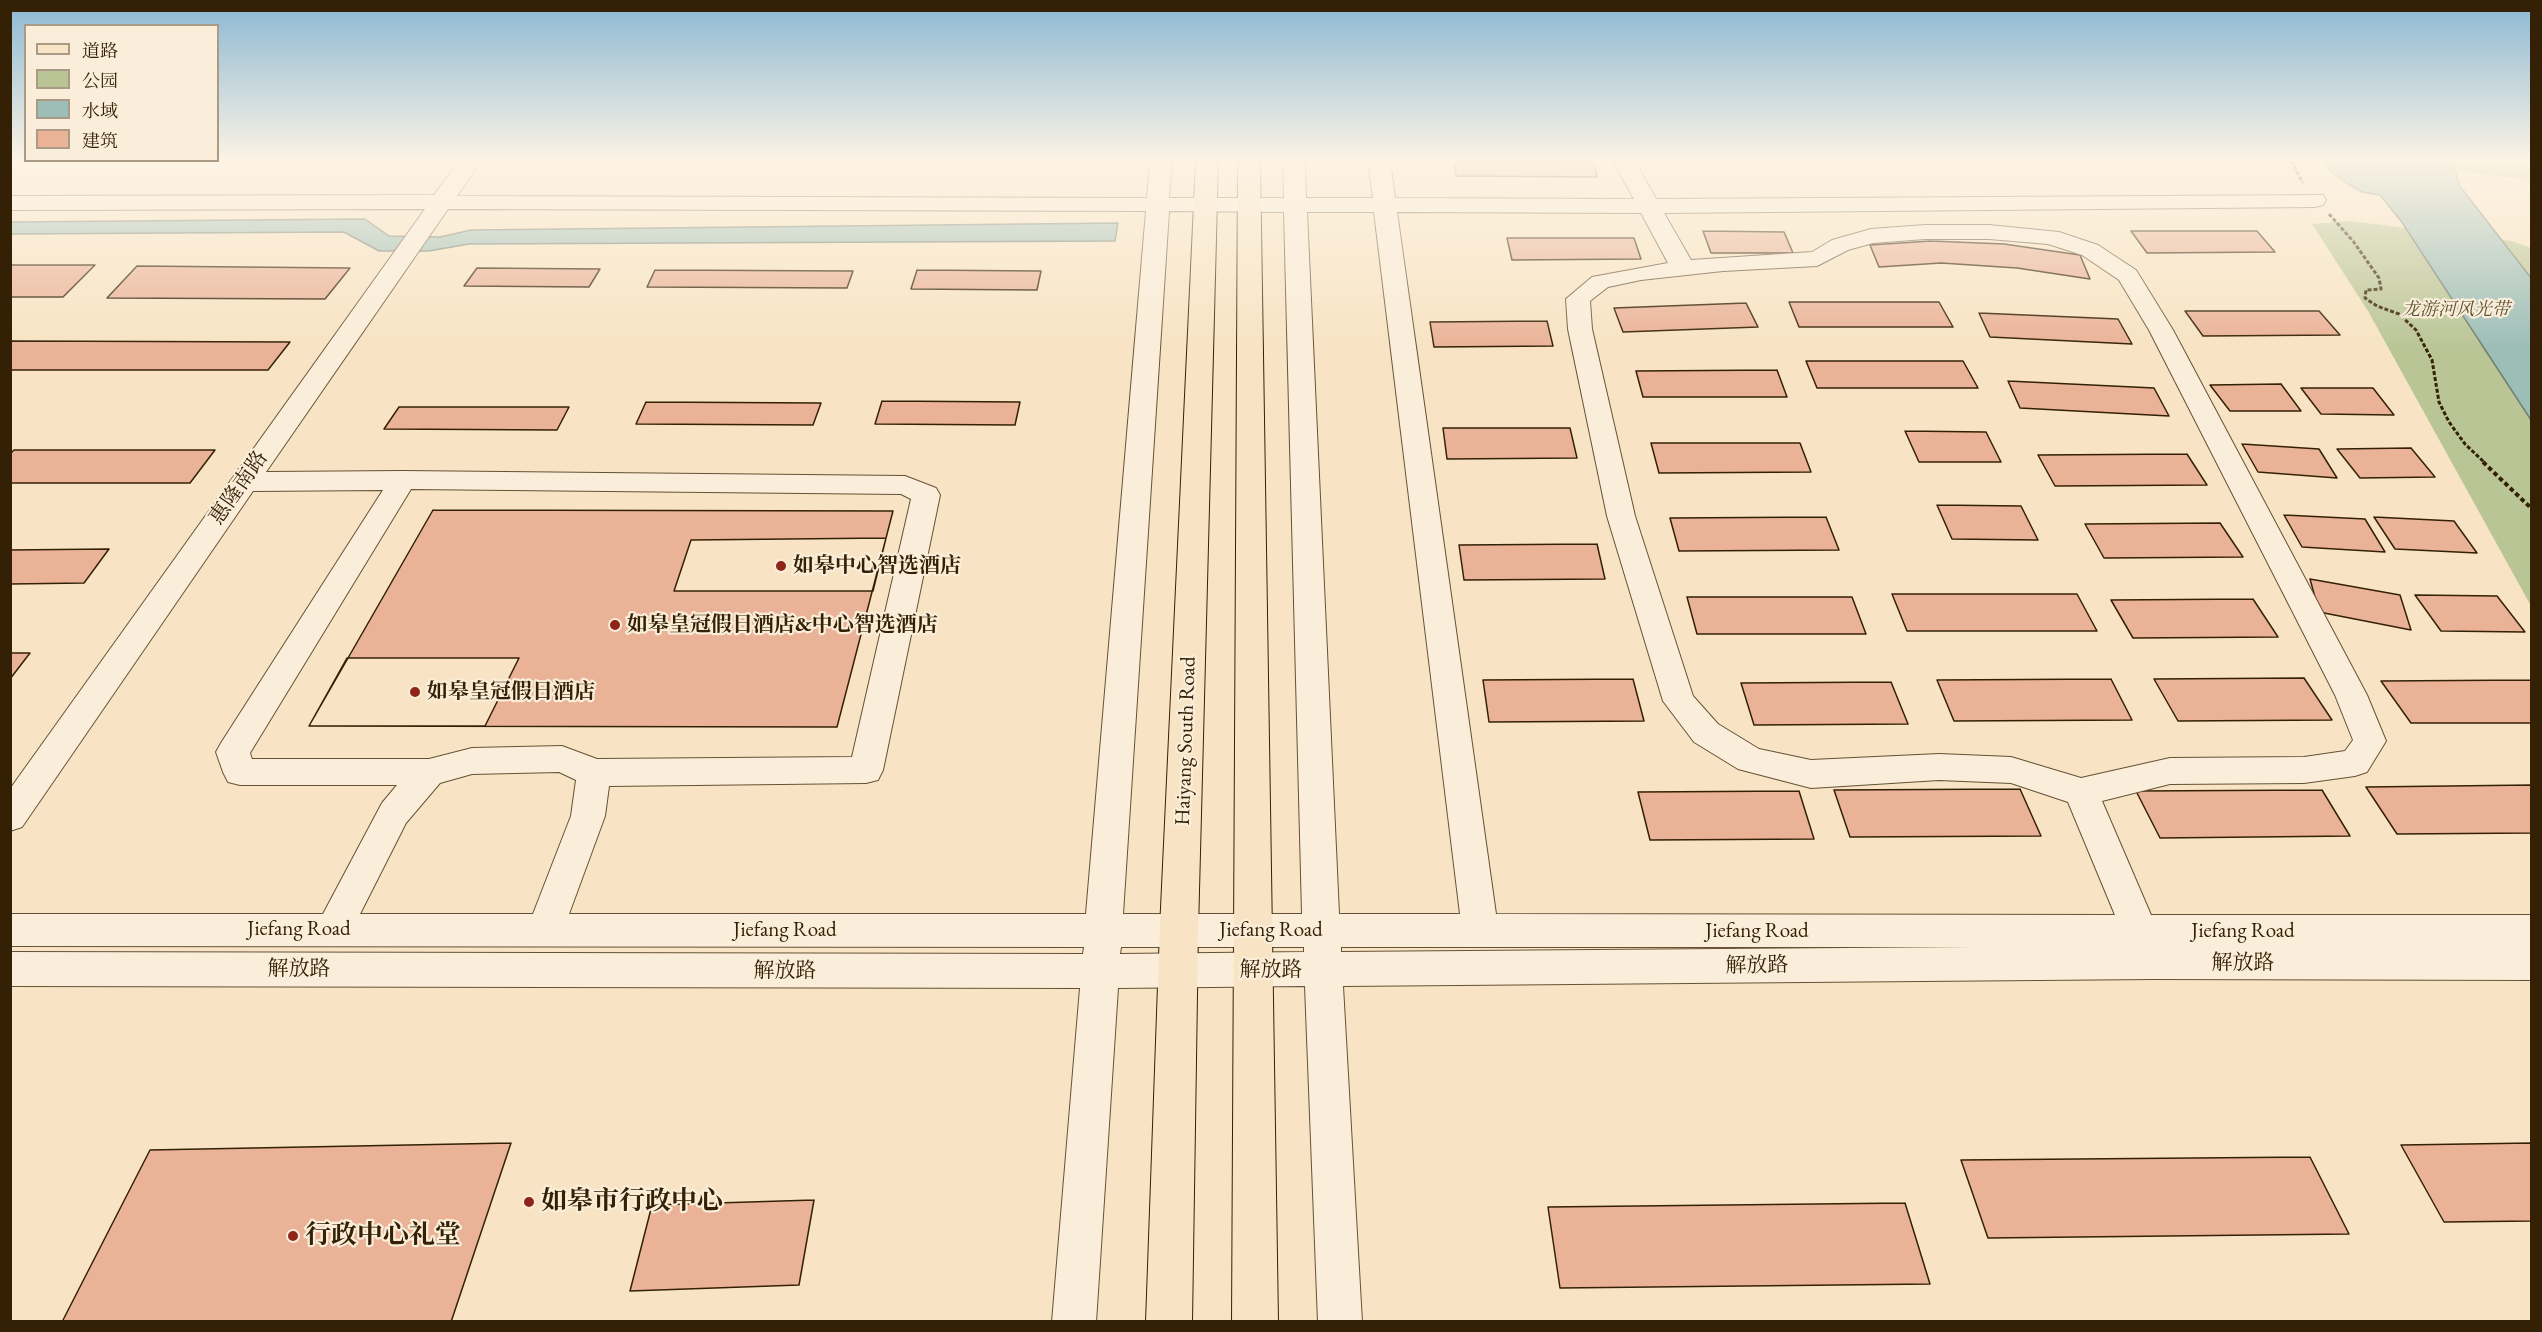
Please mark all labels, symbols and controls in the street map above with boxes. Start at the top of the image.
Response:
legend [24,24,219,162]
text: 道路 [82,39,118,62]
text: 公园 [82,69,118,92]
text: 水域 [82,99,118,122]
text: 建筑 [82,129,118,152]
park label: 龙游河风光带 [2402,299,2510,321]
street label: 惠隆南路 [205,446,273,530]
place label: 如皋中心智选酒店 [793,553,961,579]
marker: 如皋中心智选酒店 [774,559,788,573]
place label: 如皋皇冠假日酒店&中心智选酒店 [627,612,938,638]
marker: 如皋皇冠假日酒店&中心智选酒店 [608,618,622,632]
street label: Haiyang South Road [1170,656,1202,826]
place label: 如皋皇冠假日酒店 [427,679,595,705]
marker: 如皋皇冠假日酒店 [408,685,422,699]
street label: Jiefang Road [247,916,351,942]
street label: Jiefang Road [733,917,837,943]
street label: Jiefang Road [1219,917,1323,943]
street label: Jiefang Road [1705,918,1809,944]
street label: Jiefang Road [2191,918,2295,944]
street label: 解放路 [2212,950,2274,976]
street label: 解放路 [1725,953,1789,979]
street label: 解放路 [268,956,330,982]
street label: 解放路 [1240,957,1302,983]
street label: 解放路 [754,958,816,984]
place label: 如皋市行政中心 [541,1186,723,1218]
marker: 如皋市行政中心 [522,1195,536,1209]
place label: 行政中心礼堂 [305,1220,461,1252]
marker: 行政中心礼堂 [286,1229,300,1243]

